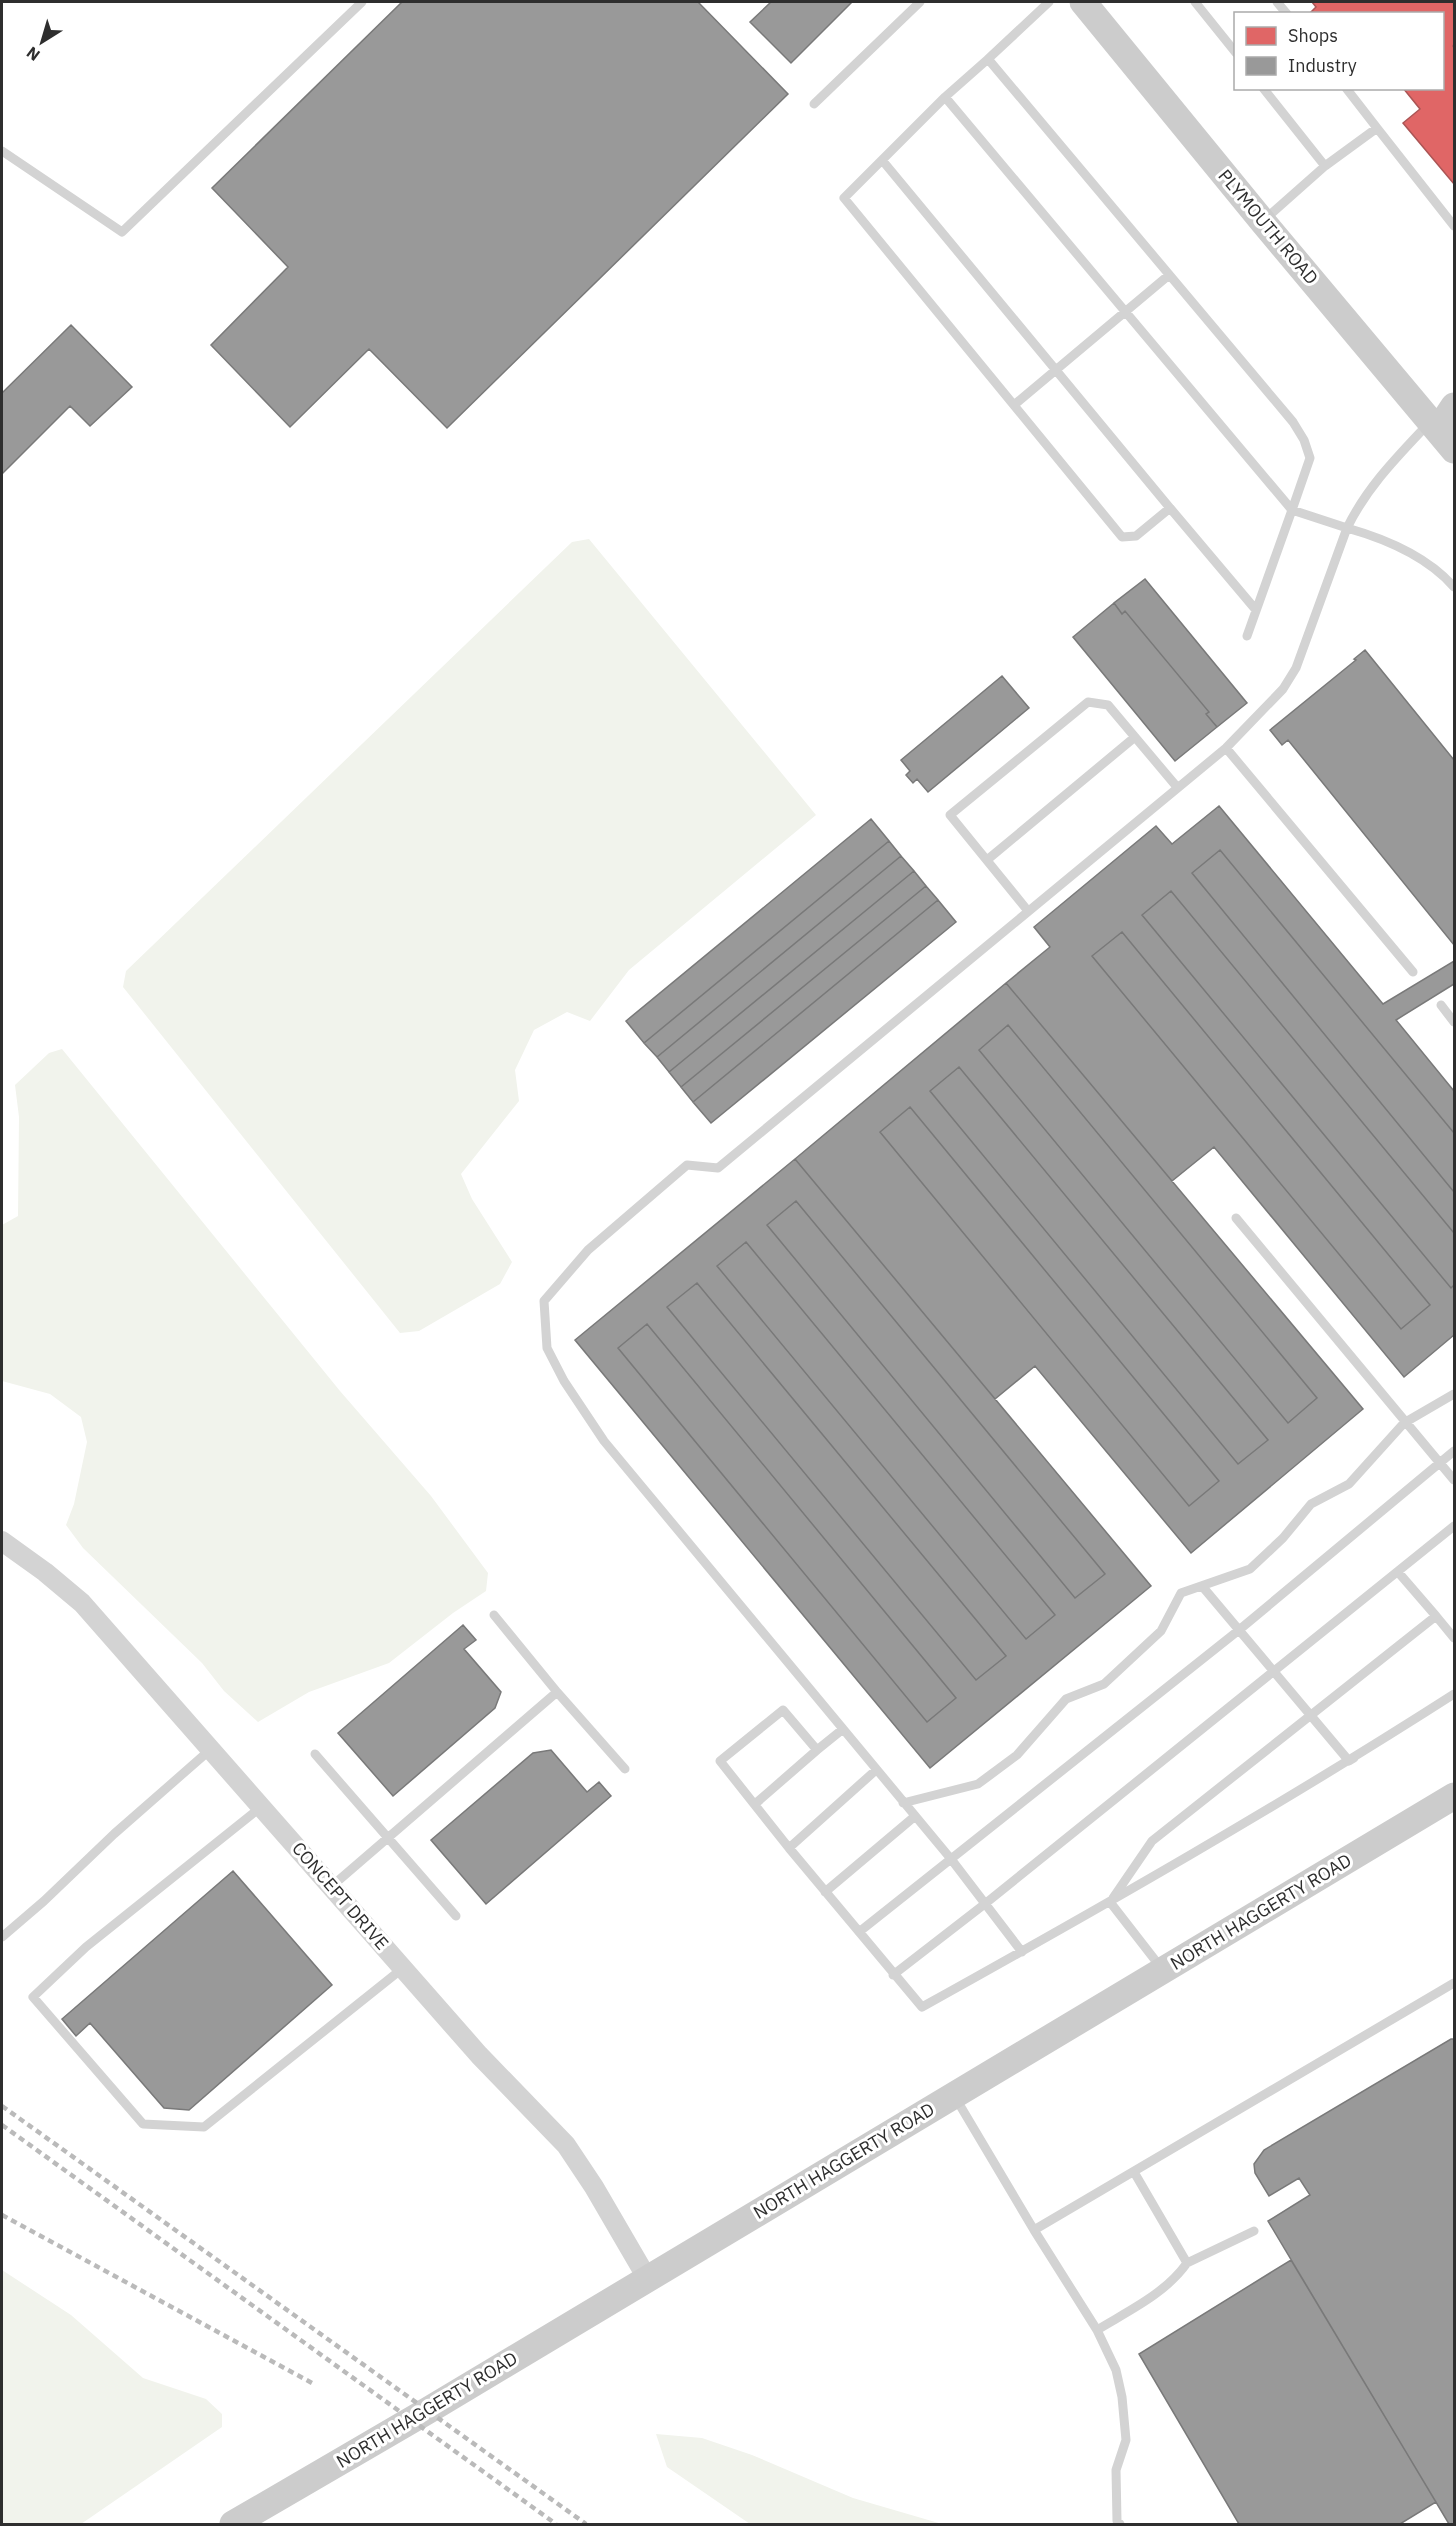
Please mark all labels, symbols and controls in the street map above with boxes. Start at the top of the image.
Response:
north arrow [12,12,72,72]
legend [1234,12,1444,90]
text: Shops [1288,24,1338,47]
text: N [22,43,44,65]
text: Industry [1288,54,1357,77]
street label: PLYMOUTH ROAD [1213,164,1323,289]
street label: CONCEPT DRIVE [287,1837,394,1954]
street label: NORTH HAGGERTY ROAD [1166,1848,1355,1975]
street label: NORTH HAGGERTY ROAD [749,2097,938,2224]
street label: NORTH HAGGERTY ROAD [332,2346,521,2473]

